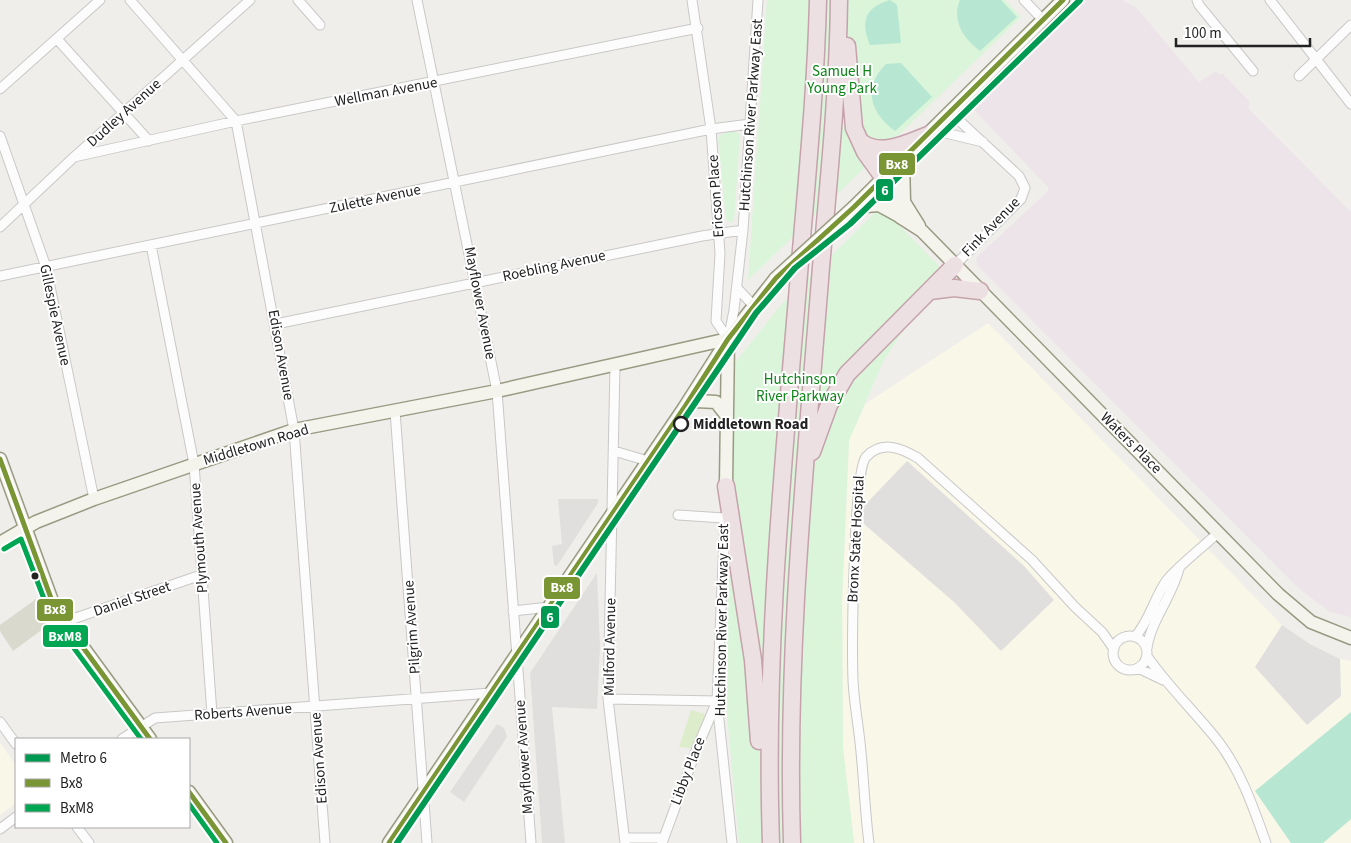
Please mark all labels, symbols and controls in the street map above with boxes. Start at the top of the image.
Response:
scale bar [1176,15,1310,47]
street label: Hutchinson River Parkway East [734,18,768,212]
text: 100 m [1184,23,1222,44]
park label: Samuel H Young Park [806,61,877,99]
street label: Wellman Avenue [333,72,439,112]
street label: Dudley Avenue [82,74,166,152]
line badge: Bx8 [878,152,916,176]
street label: Ericson Place [703,154,729,238]
text: Bx8 [886,155,908,175]
line badge: 6 [875,178,894,202]
street label: Zulette Avenue [327,179,423,219]
text: 6 [881,181,889,201]
street label: Fink Avenue [957,192,1025,262]
street label: Mayflower Avenue [459,245,501,361]
street label: Roebling Avenue [501,245,607,287]
street label: Gillespie Avenue [34,262,76,368]
street label: Edison Avenue [263,308,299,402]
park label: Hutchinson River Parkway [756,369,844,407]
street label: Waters Place [1095,407,1167,479]
place label: Middletown Road [693,414,808,435]
marker: Middletown Road [673,416,689,432]
street label: Middletown Road [201,419,311,471]
street label: Bronx State Hospital [842,475,870,603]
street label: Plymouth Avenue [185,482,213,594]
street label: Hutchinson River Parkway East [710,523,734,717]
unlabelled marker [30,571,40,581]
street label: Daniel Street [91,576,173,622]
line badge: Bx8 [543,576,581,600]
text: Bx8 [551,578,573,598]
street label: Pilgrim Avenue [398,579,426,675]
line badge: Bx8 [36,598,74,622]
street label: Mulford Avenue [599,598,621,696]
text: Bx8 [44,600,66,620]
line badge: 6 [540,605,560,629]
text: 6 [546,608,554,628]
line badge: BxM8 [42,624,89,648]
text: BxM8 [48,627,82,647]
street label: Roberts Avenue [193,698,293,726]
street label: Mayflower Avenue [510,699,538,815]
street label: Edison Avenue [305,712,333,804]
street label: Libby Place [665,734,711,808]
legend [15,738,190,828]
text: Metro 6 [60,748,107,769]
text: Bx8 [60,773,83,794]
text: BxM8 [60,798,94,819]

